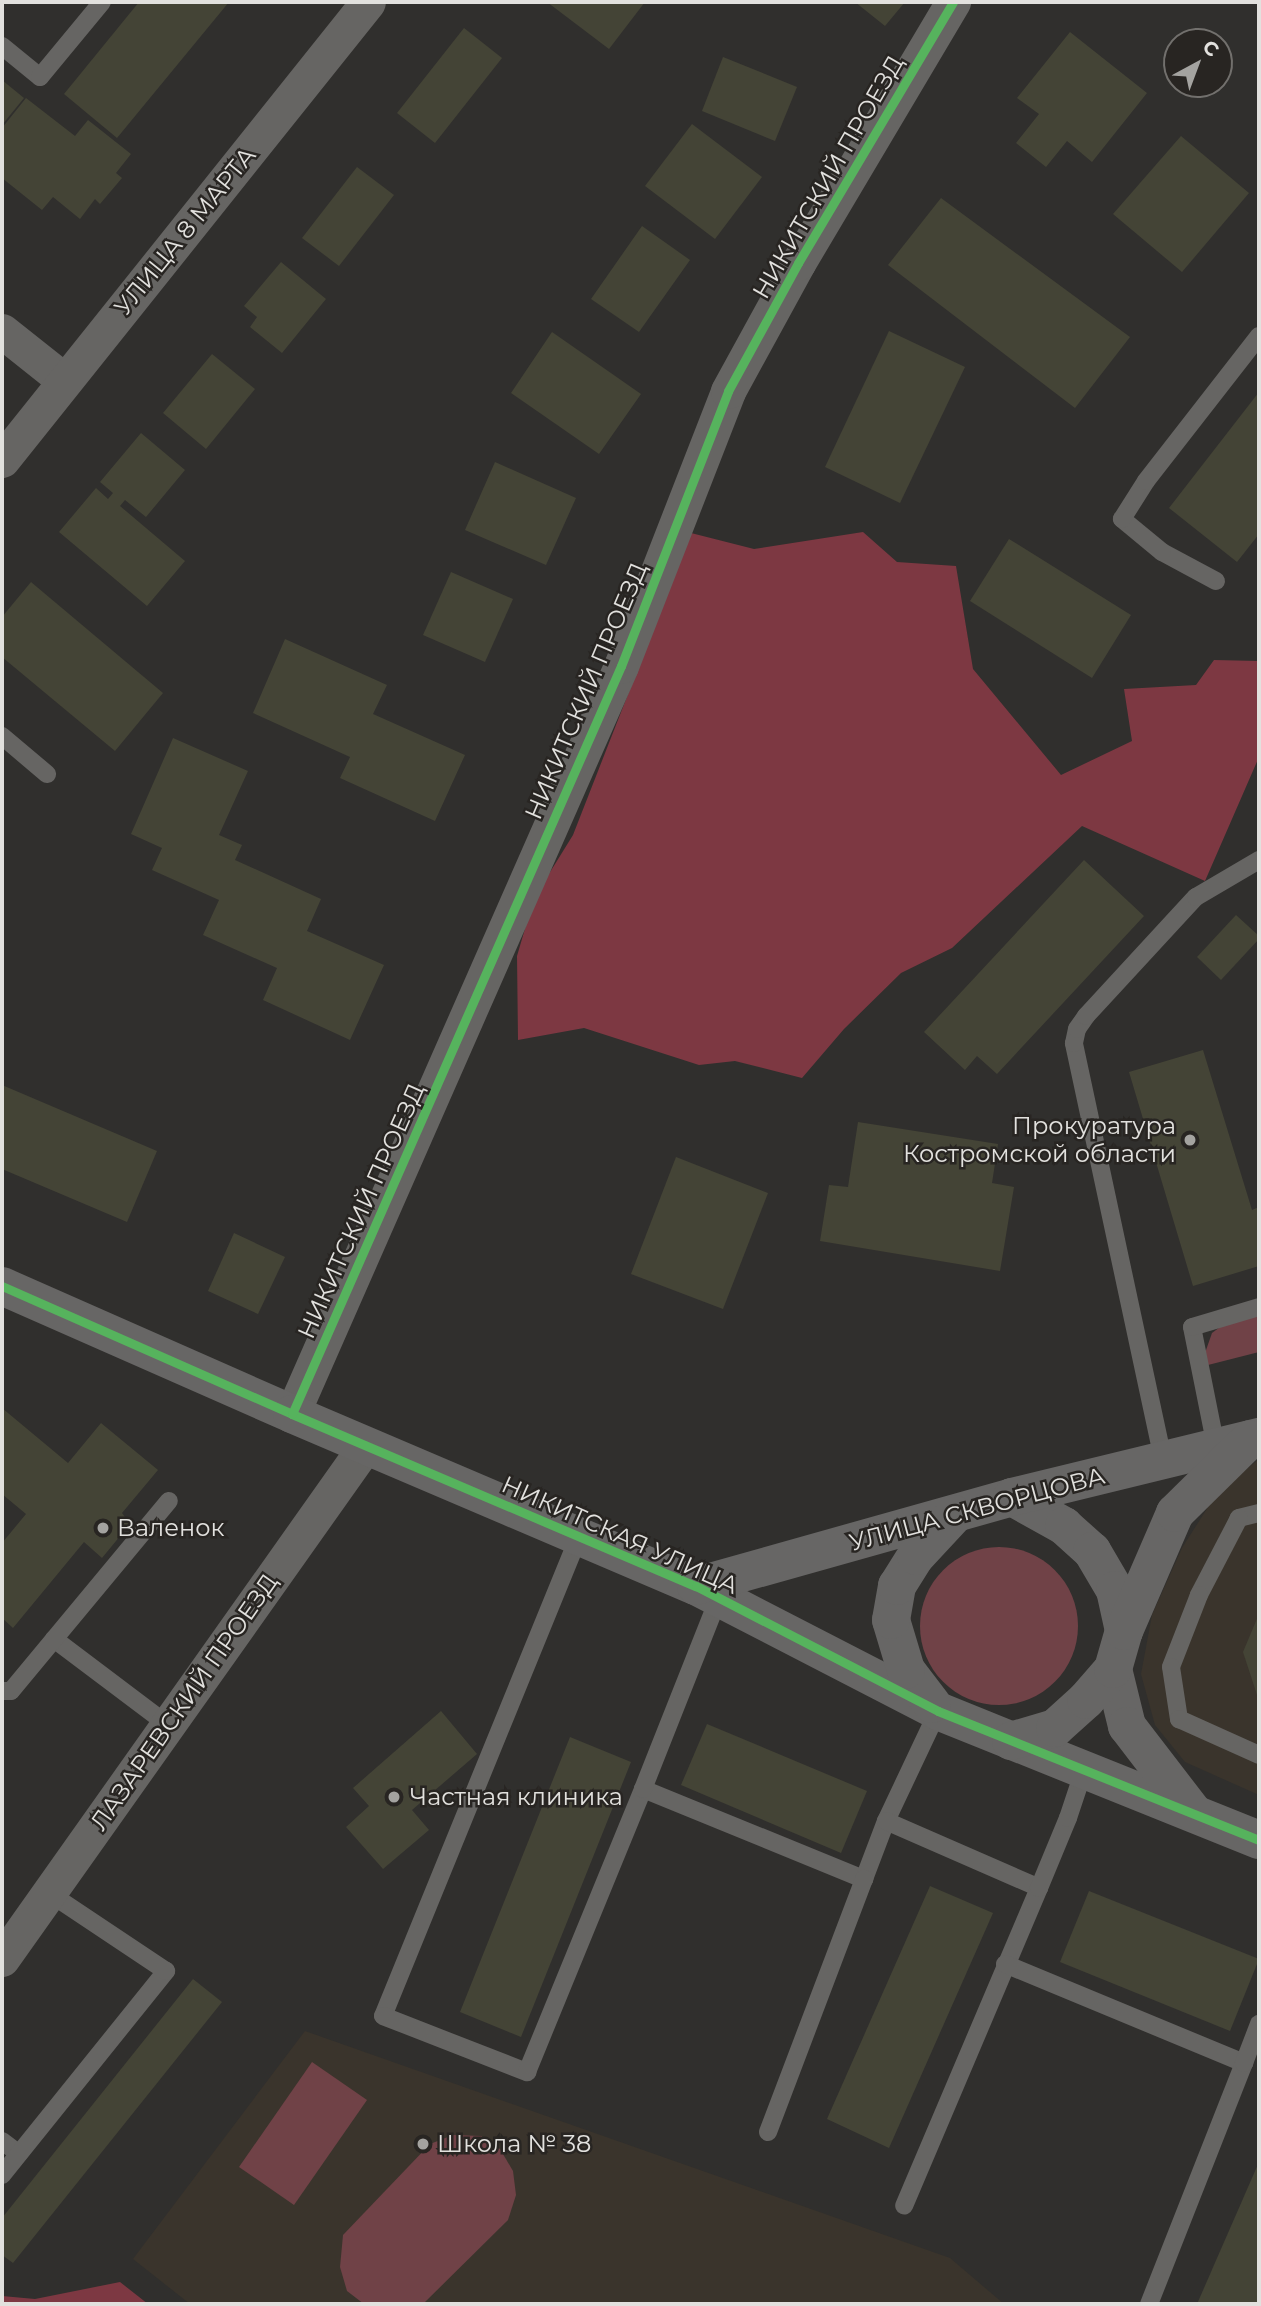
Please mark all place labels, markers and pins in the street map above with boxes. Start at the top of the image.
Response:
place label: Прокуратура Костромской области [903,1112,1176,1168]
marker: Прокуратура Костромской области [1182,1132,1198,1148]
place label: Валенок [117,1514,224,1542]
marker: Валенок [95,1520,111,1536]
place label: Частная клиника [410,1783,623,1811]
marker: Частная клиника [384,1787,404,1807]
place label: Школа № 38 [437,2130,591,2158]
marker: Школа № 38 [415,2136,431,2152]

